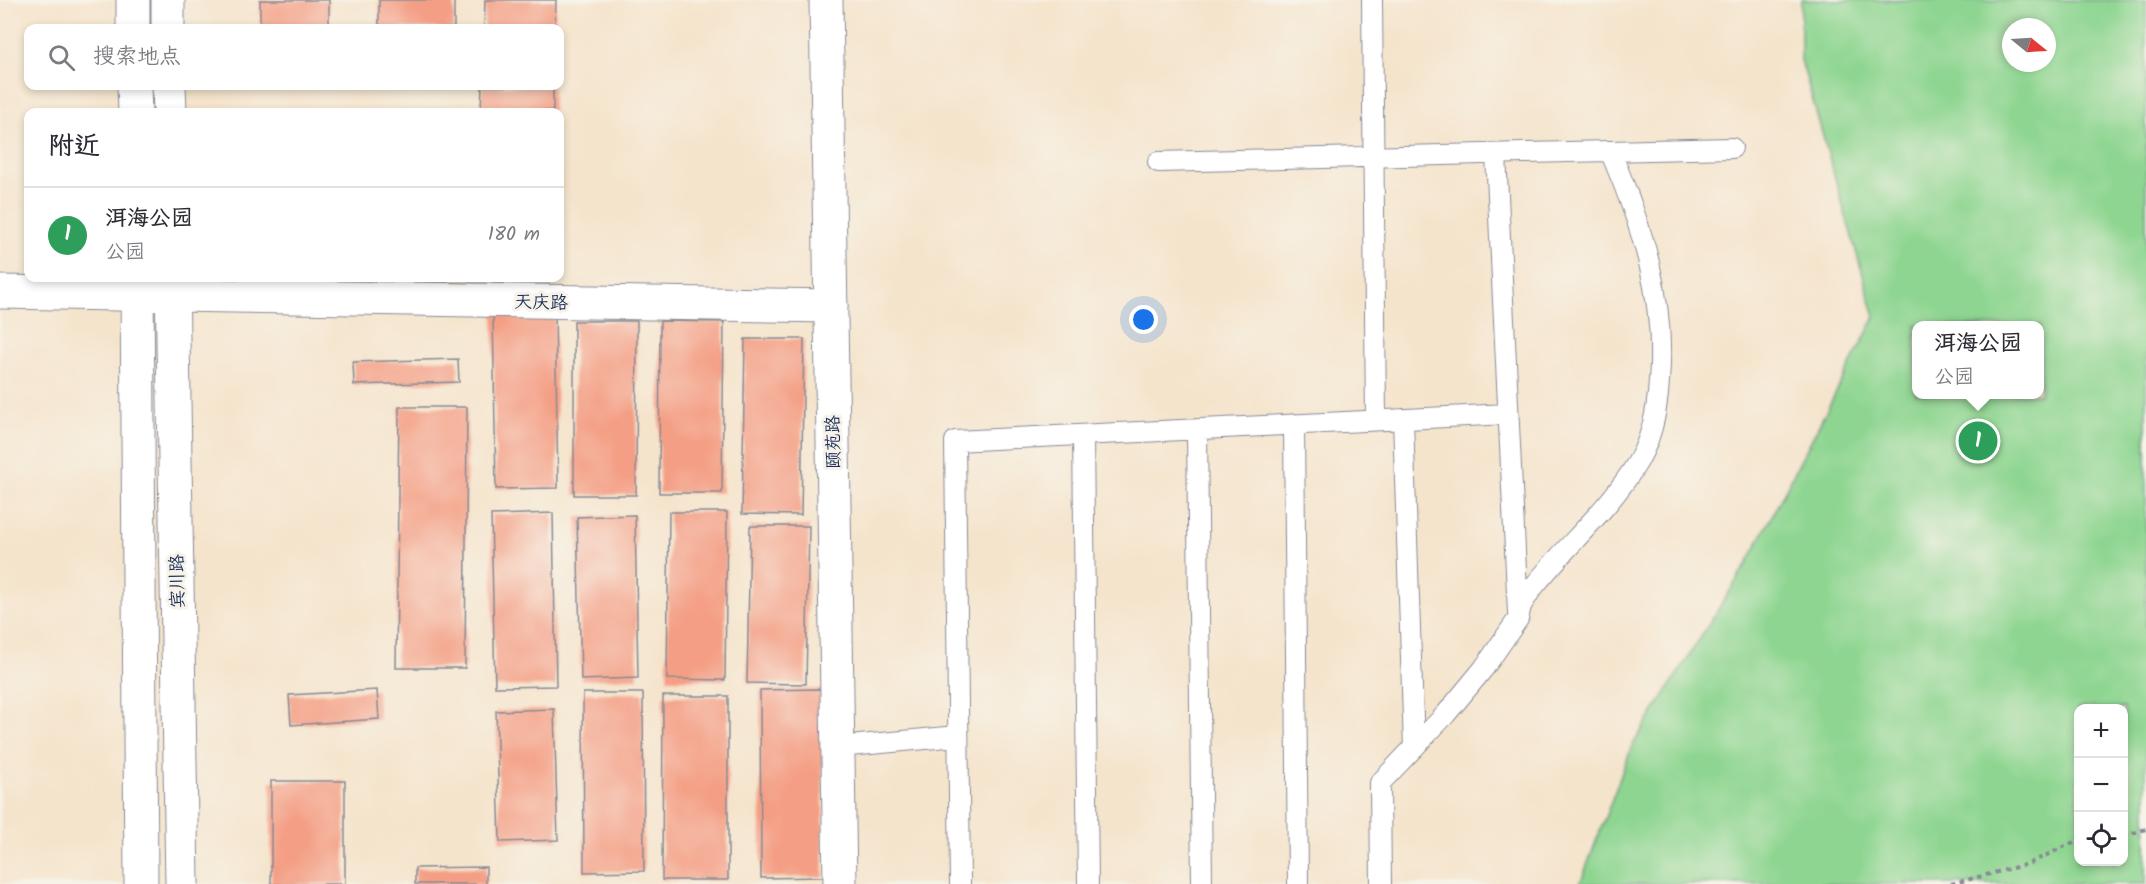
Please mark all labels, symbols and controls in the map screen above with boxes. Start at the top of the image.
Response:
north arrow [2002,18,2056,72]
search box [24,24,564,90]
text: 搜索地点 [93,40,181,75]
icon: search [45,41,78,74]
text: 附近 [48,126,100,168]
text: 洱海公园 [105,202,193,237]
text: 1 [64,219,71,251]
text: 180 m [488,219,540,251]
text: 公园 [105,237,145,269]
street label: 天庆路 [514,289,568,318]
your location [1129,305,1158,334]
popup [1912,321,2044,399]
text: 洱海公园 [1934,327,2022,362]
text: 公园 [1934,362,1974,394]
street label: 颐苑路 [820,415,849,469]
pin: 1 [1958,418,1998,464]
street label: 宾川路 [164,554,193,608]
map controls [2074,704,2128,866]
button: + [2074,704,2128,758]
button: − [2074,758,2128,812]
button: locate [2074,812,2128,866]

